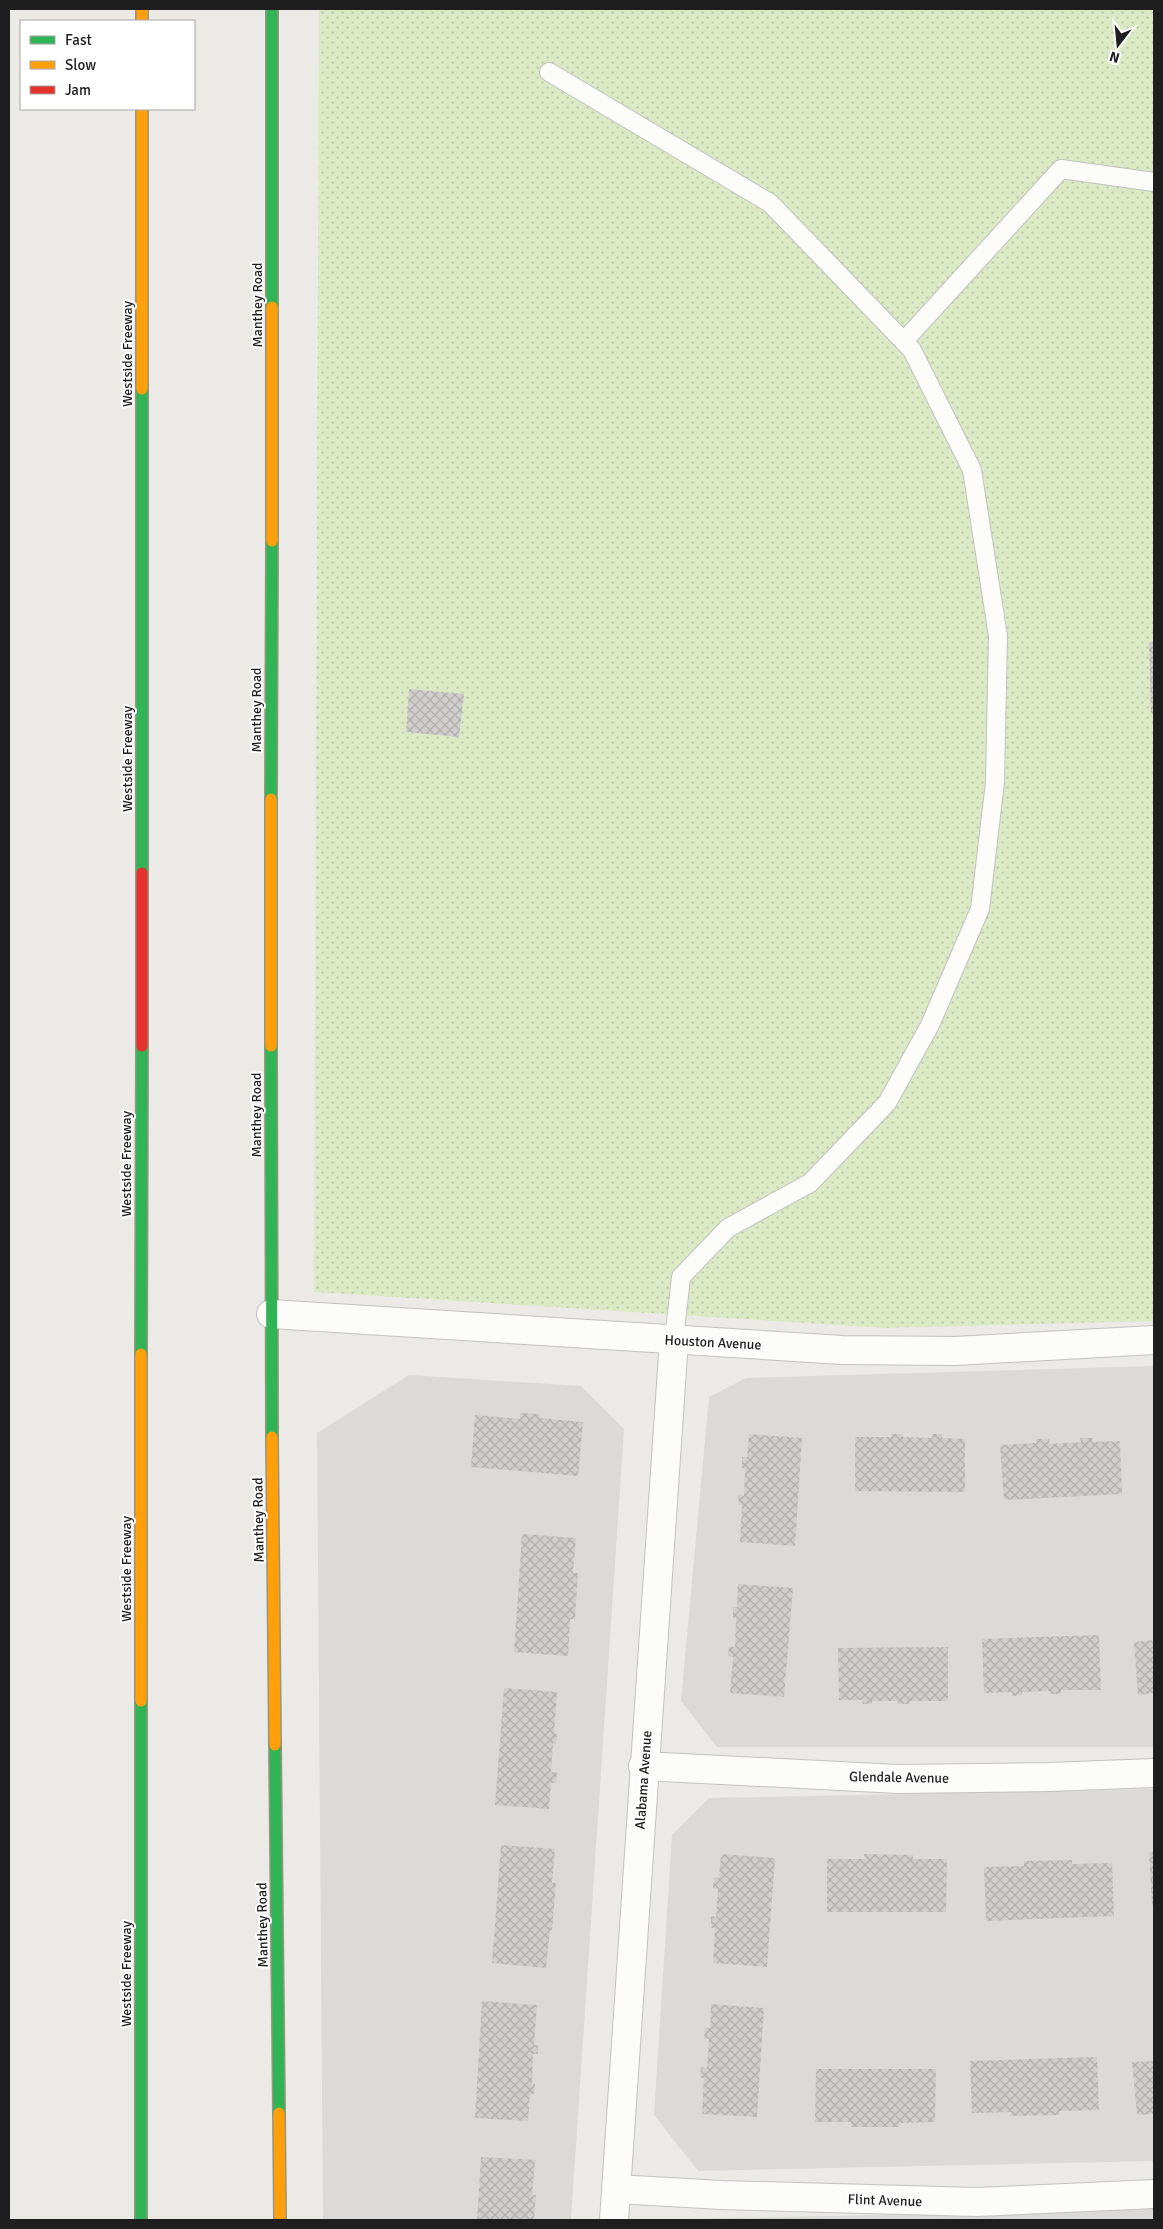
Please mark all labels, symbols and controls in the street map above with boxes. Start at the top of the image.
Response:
legend [20,20,195,110]
north arrow [1093,20,1143,70]
text: Fast [65,31,92,49]
text: N [1108,48,1122,67]
text: Slow [65,56,96,74]
text: Jam [65,81,91,99]
street label: Manthey Road [249,263,266,347]
street label: Westside Freeway [119,301,136,407]
street label: Manthey Road [248,668,265,752]
street label: Westside Freeway [119,706,136,812]
street label: Manthey Road [248,1073,265,1157]
street label: Westside Freeway [118,1111,135,1217]
street label: Houston Avenue [664,1331,762,1354]
street label: Manthey Road [249,1477,268,1563]
street label: Westside Freeway [118,1516,135,1622]
street label: Alabama Avenue [632,1730,655,1830]
street label: Glendale Avenue [849,1768,949,1787]
street label: Manthey Road [253,1882,272,1968]
street label: Westside Freeway [118,1921,135,2027]
street label: Flint Avenue [847,2191,923,2210]

